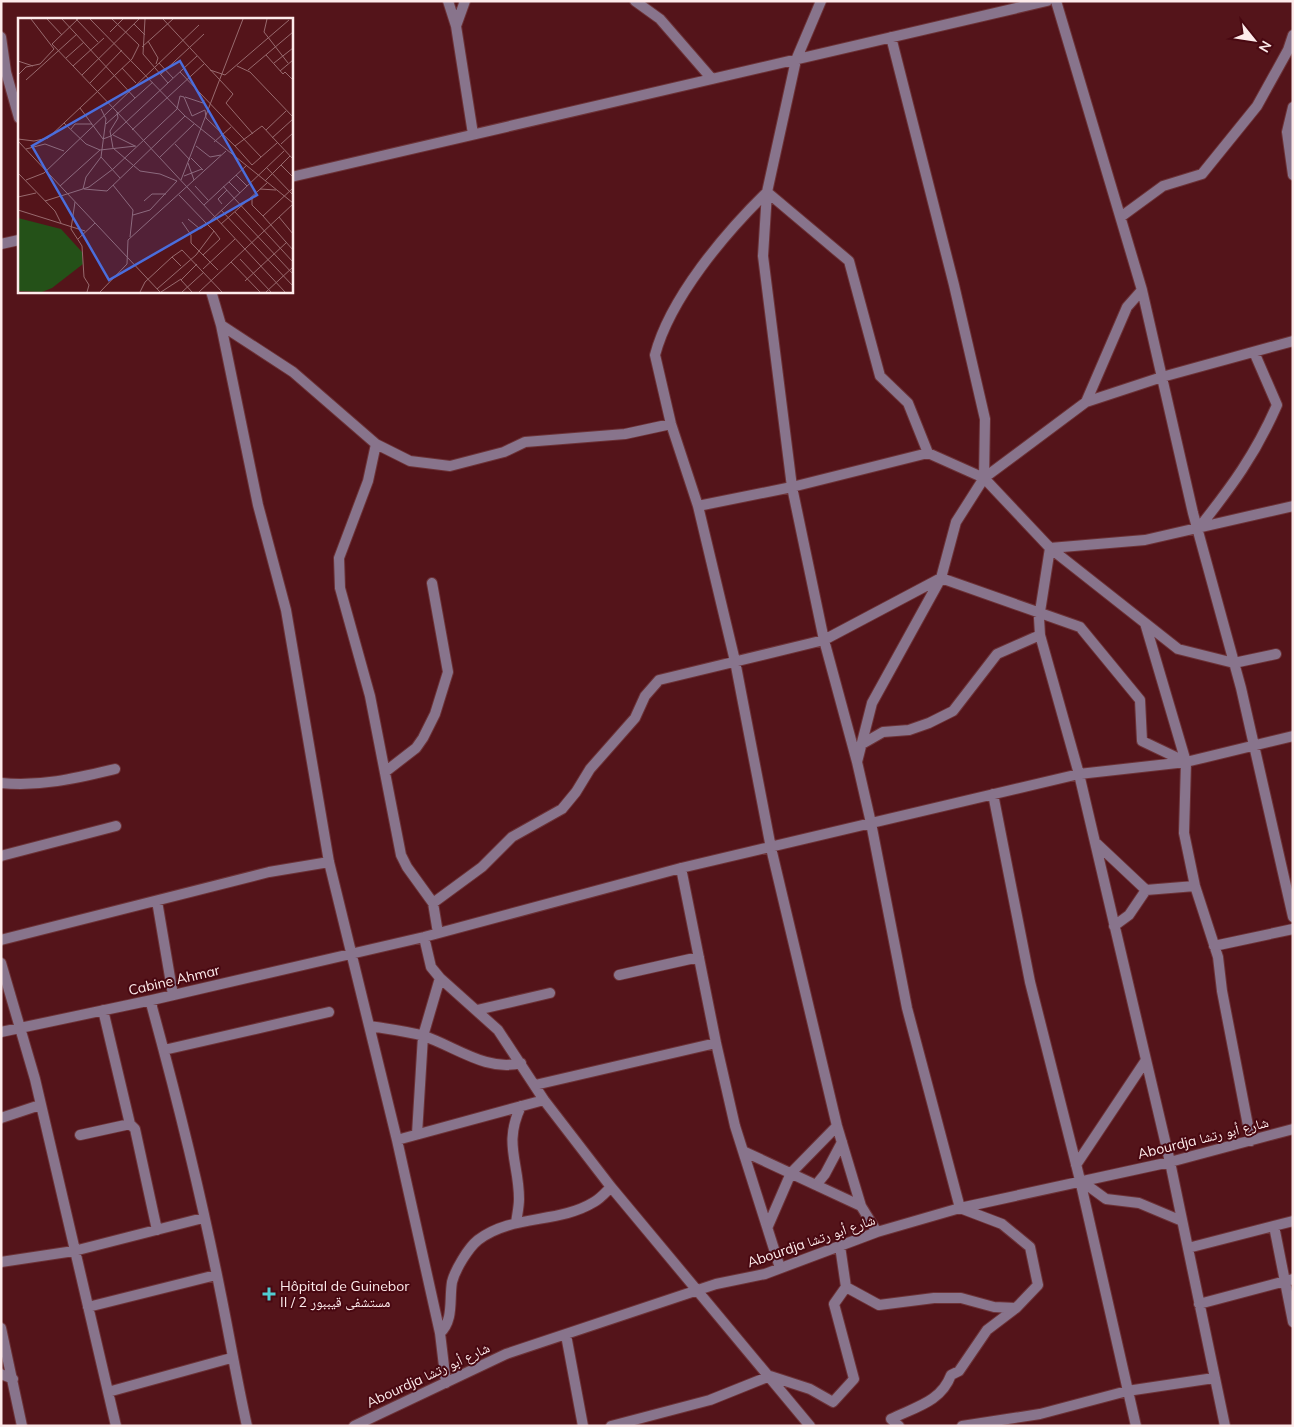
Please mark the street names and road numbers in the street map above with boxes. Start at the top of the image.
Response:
street label: Cabine Ahmar [127,961,222,999]
street label: Abourdja شارع أبو رتشا [1136,1113,1271,1164]
street label: Abourdja شارع أبو رتشا [745,1211,878,1272]
street label: Abourdja شارع أبو رتشا [363,1338,493,1412]

